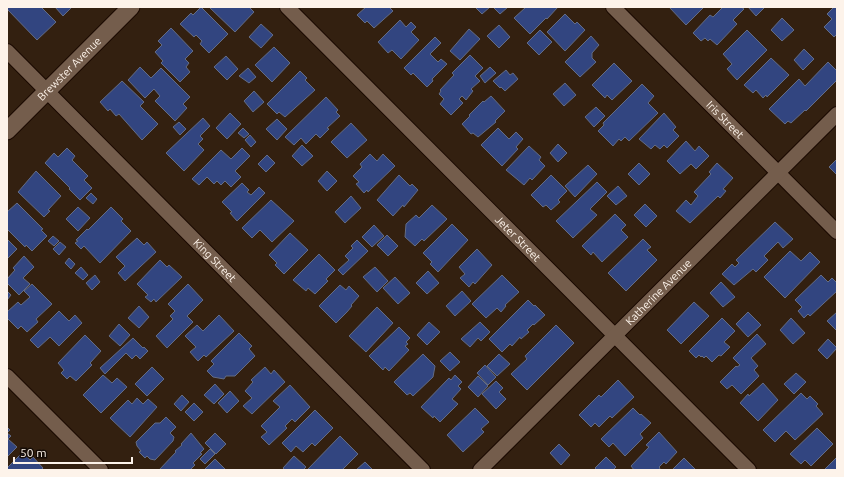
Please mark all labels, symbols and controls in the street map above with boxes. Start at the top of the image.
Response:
street label: Brewster Avenue [35,35,103,103]
street label: Iris Street [704,99,747,141]
street label: Jeter Street [493,213,544,264]
street label: King Street [191,236,239,285]
street label: Katherine Avenue [623,257,694,327]
scale bar [14,439,132,465]
text: 50 m [20,446,47,459]

